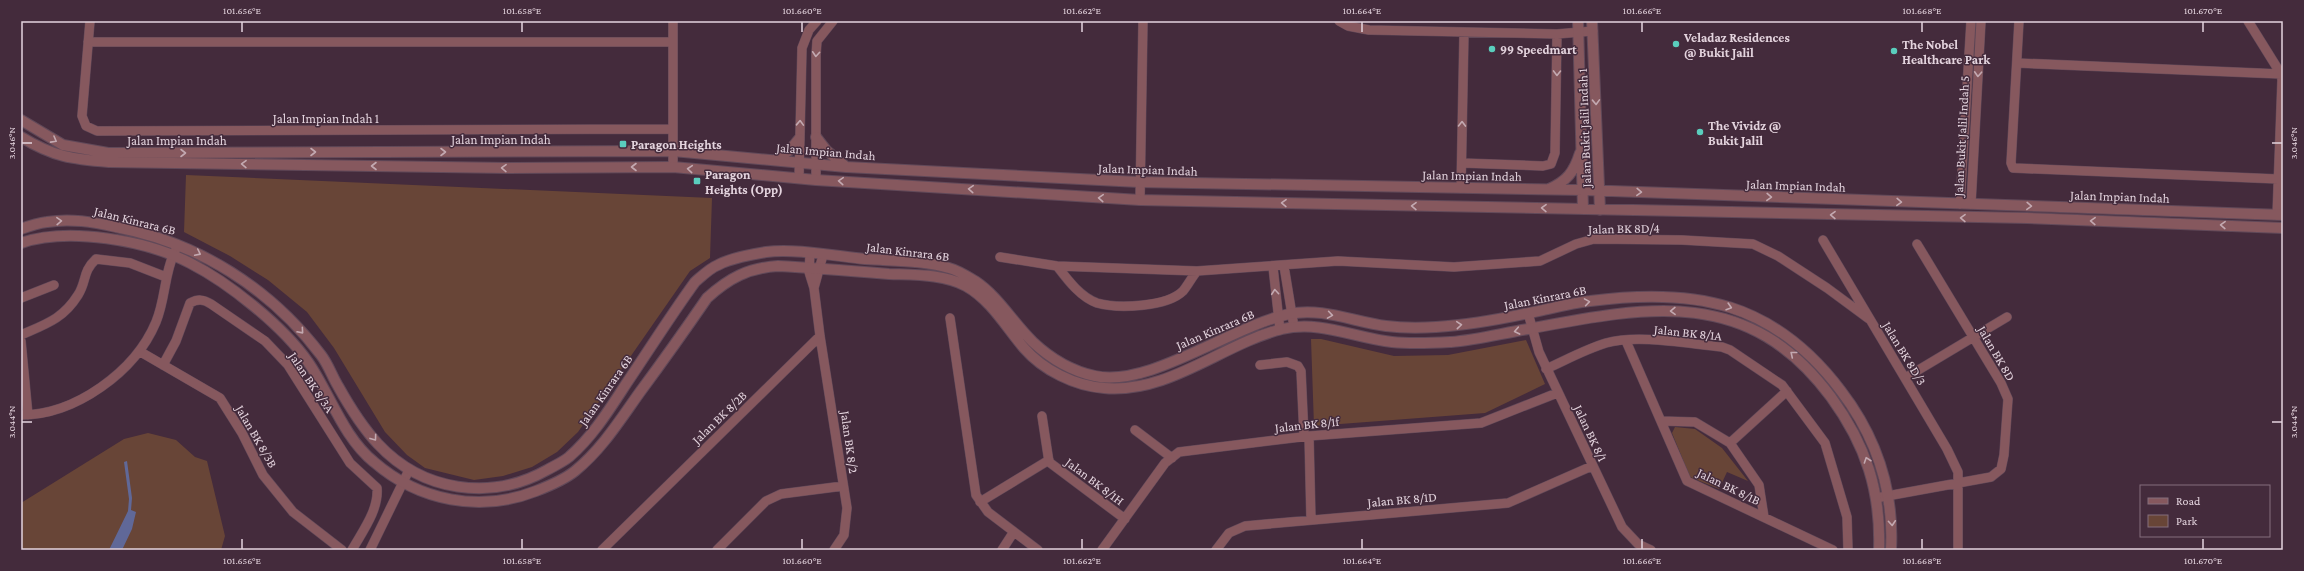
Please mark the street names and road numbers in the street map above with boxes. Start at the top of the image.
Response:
street label: Jalan Bukit Jalil Indah 1 [1575,68,1594,189]
street label: Jalan Bukit Jalil Indah 5 [1951,75,1972,198]
street label: Jalan Impian Indah 1 [272,111,379,126]
street label: Jalan Impian Indah [450,132,551,147]
street label: Jalan Impian Indah [126,133,227,148]
street label: Jalan Impian Indah [775,140,876,163]
street label: Jalan Impian Indah [1097,160,1198,179]
street label: Jalan Impian Indah [1421,167,1522,184]
street label: Jalan Impian Indah [1745,176,1846,195]
street label: Jalan Impian Indah [2069,187,2170,206]
street label: Jalan Kinrara 6B [92,203,177,238]
street label: Jalan BK 8D/4 [1587,220,1660,237]
street label: Jalan Kinrara 6B [865,239,950,264]
street label: Jalan Kinrara 6B [1502,282,1588,313]
street label: Jalan Kinrara 6B [1173,306,1257,353]
street label: Jalan BK 8D/3 [1879,318,1929,388]
street label: Jalan BK 8/1A [1652,321,1723,344]
street label: Jalan BK 8D [1974,322,2018,384]
street label: Jalan BK 8/3A [285,348,338,416]
street label: Jalan Kinrara 6B [575,352,635,430]
street label: Jalan BK 8/2B [688,388,750,448]
street label: Jalan BK 8/3B [232,401,281,470]
street label: Jalan BK 8/1 [1570,402,1610,464]
street label: Jalan BK 8/2 [838,409,861,474]
street label: Jalan BK 8/1f [1273,414,1341,435]
street label: Jalan BK 8/1H [1062,454,1127,508]
street label: Jalan BK 8/1B [1694,464,1763,508]
street label: Jalan BK 8/1D [1366,489,1437,510]

